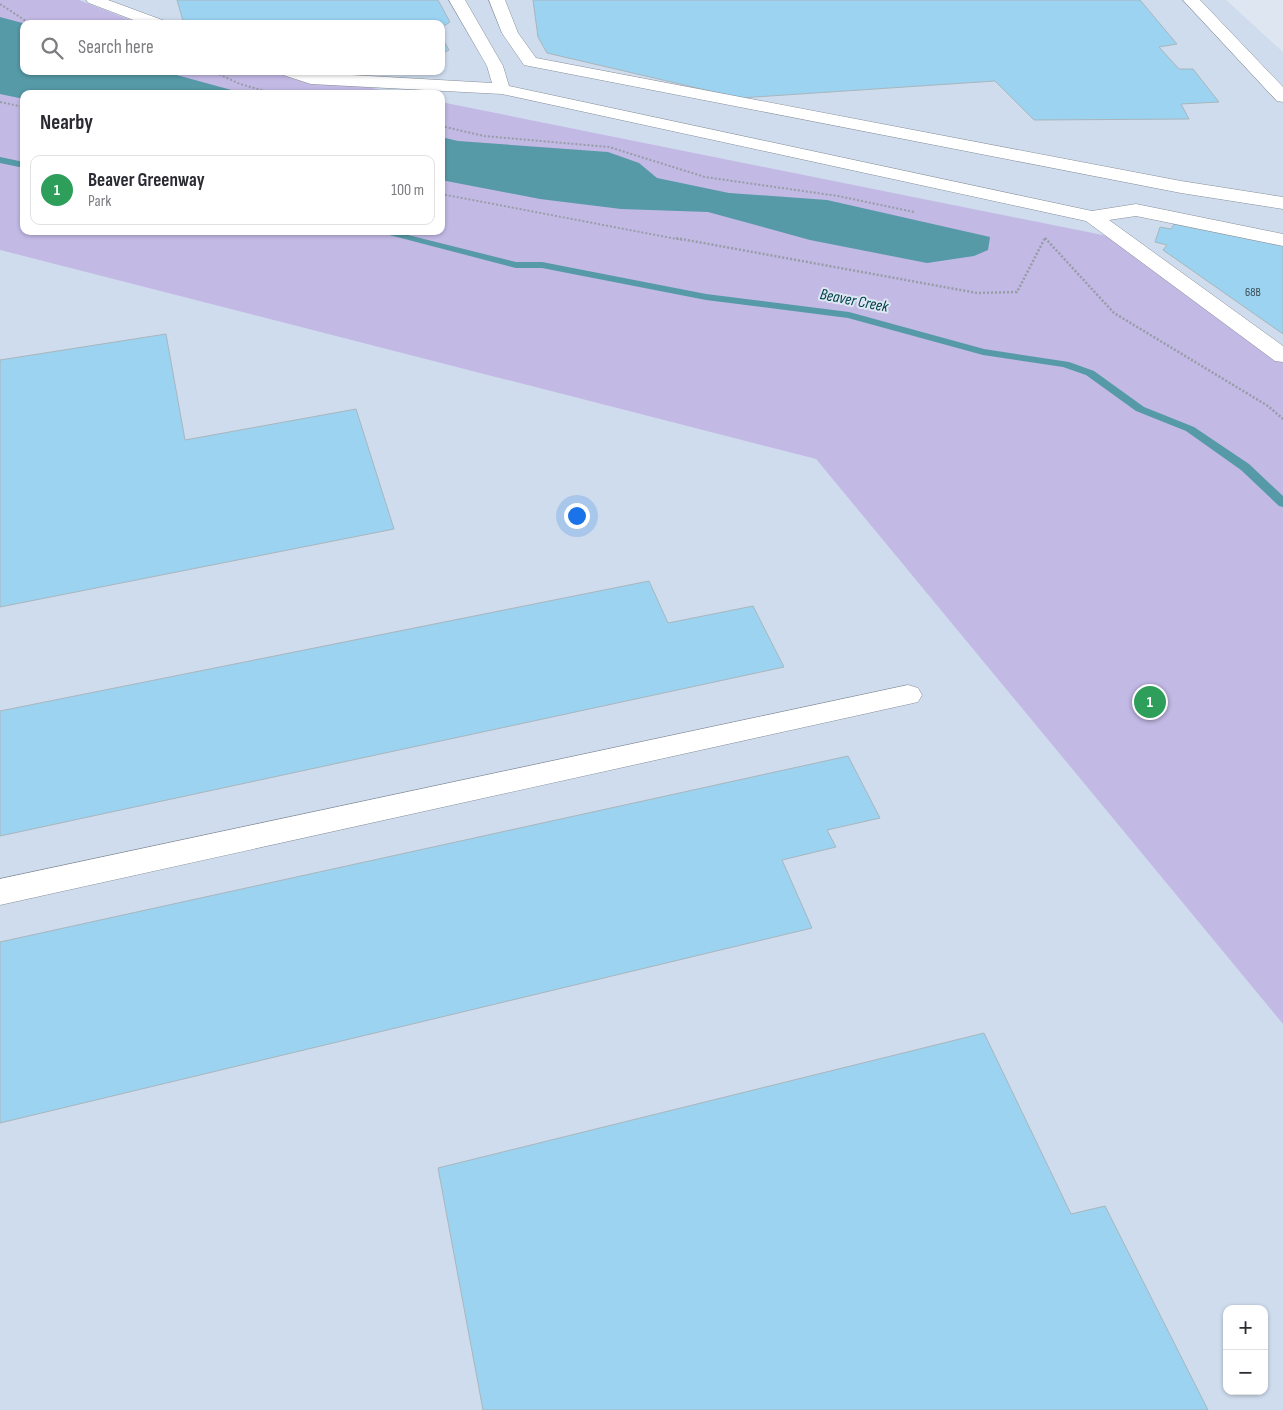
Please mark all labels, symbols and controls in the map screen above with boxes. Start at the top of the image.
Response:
search box [20,20,445,75]
icon: search [38,34,66,62]
text: Search here [78,36,154,59]
text: Nearby [40,110,93,135]
text: Beaver Greenway [88,169,205,192]
text: 1 [54,181,60,200]
text: 100 m [391,181,424,200]
text: Park [88,192,111,211]
water label: Beaver Creek [818,285,891,317]
house number: 68B [1245,285,1261,300]
your location [564,503,590,529]
pin: 1 [1134,683,1166,721]
map controls [1223,1305,1268,1395]
button: + [1223,1305,1268,1350]
button: − [1223,1350,1268,1395]

